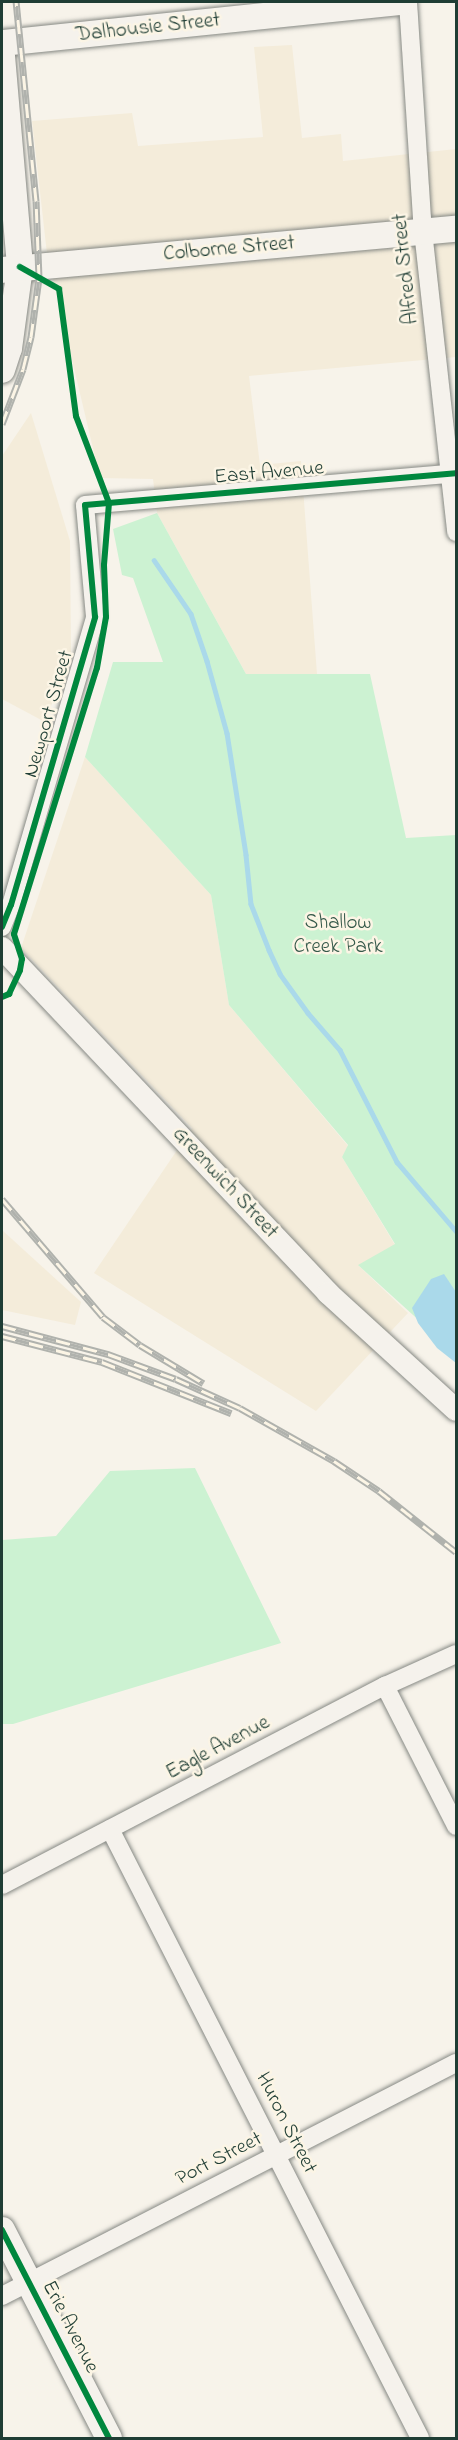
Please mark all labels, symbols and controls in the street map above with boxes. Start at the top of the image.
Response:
street label: Dalhousie Street [74,8,222,48]
street label: Alfred Street [388,212,424,326]
street label: Colborne Street [162,231,296,267]
street label: East Avenue [213,456,325,490]
street label: Newport Street [19,647,79,781]
park label: Shallow Creek Park [293,910,383,960]
street label: Greenwich Street [167,1122,283,1244]
street label: Eagle Avenue [162,1710,274,1786]
street label: Huron Street [250,2068,322,2178]
street label: Port Street [172,2127,266,2191]
street label: Erie Avenue [36,2277,104,2377]

